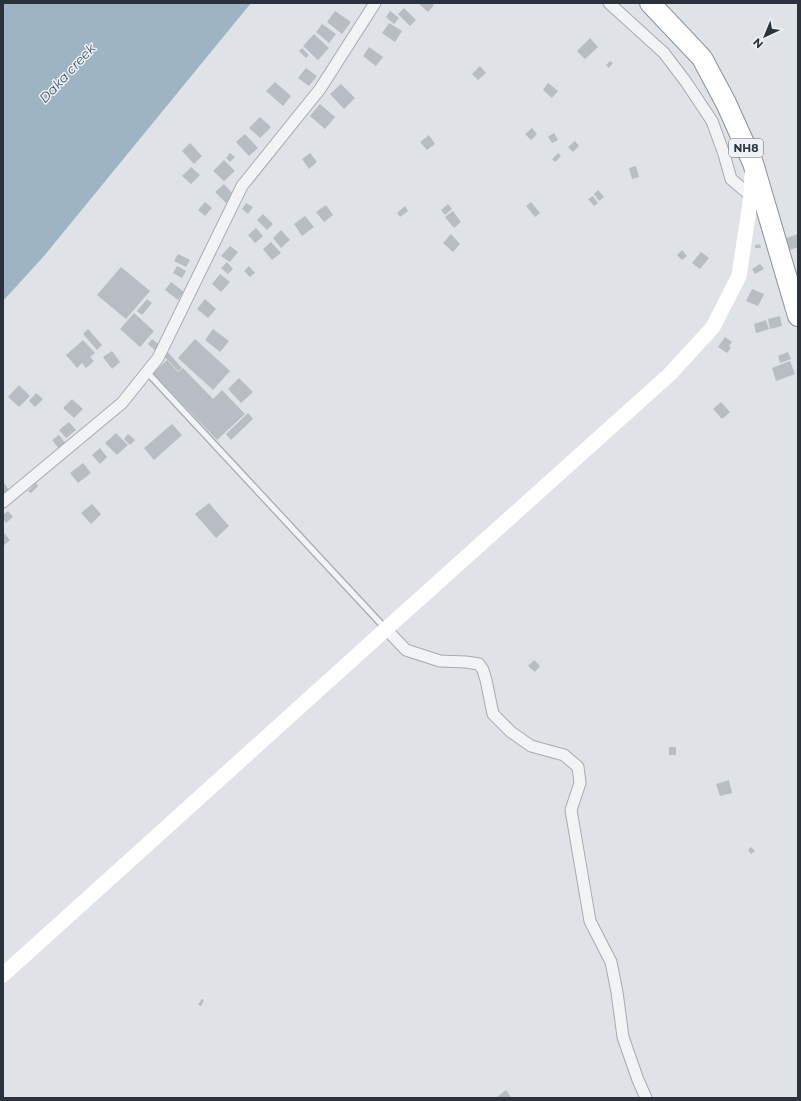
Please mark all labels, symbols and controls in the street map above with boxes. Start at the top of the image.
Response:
north arrow [745,16,785,56]
text: N [750,35,766,51]
water label: Daka creek [36,39,99,106]
road number: NH8 [729,139,763,157]

